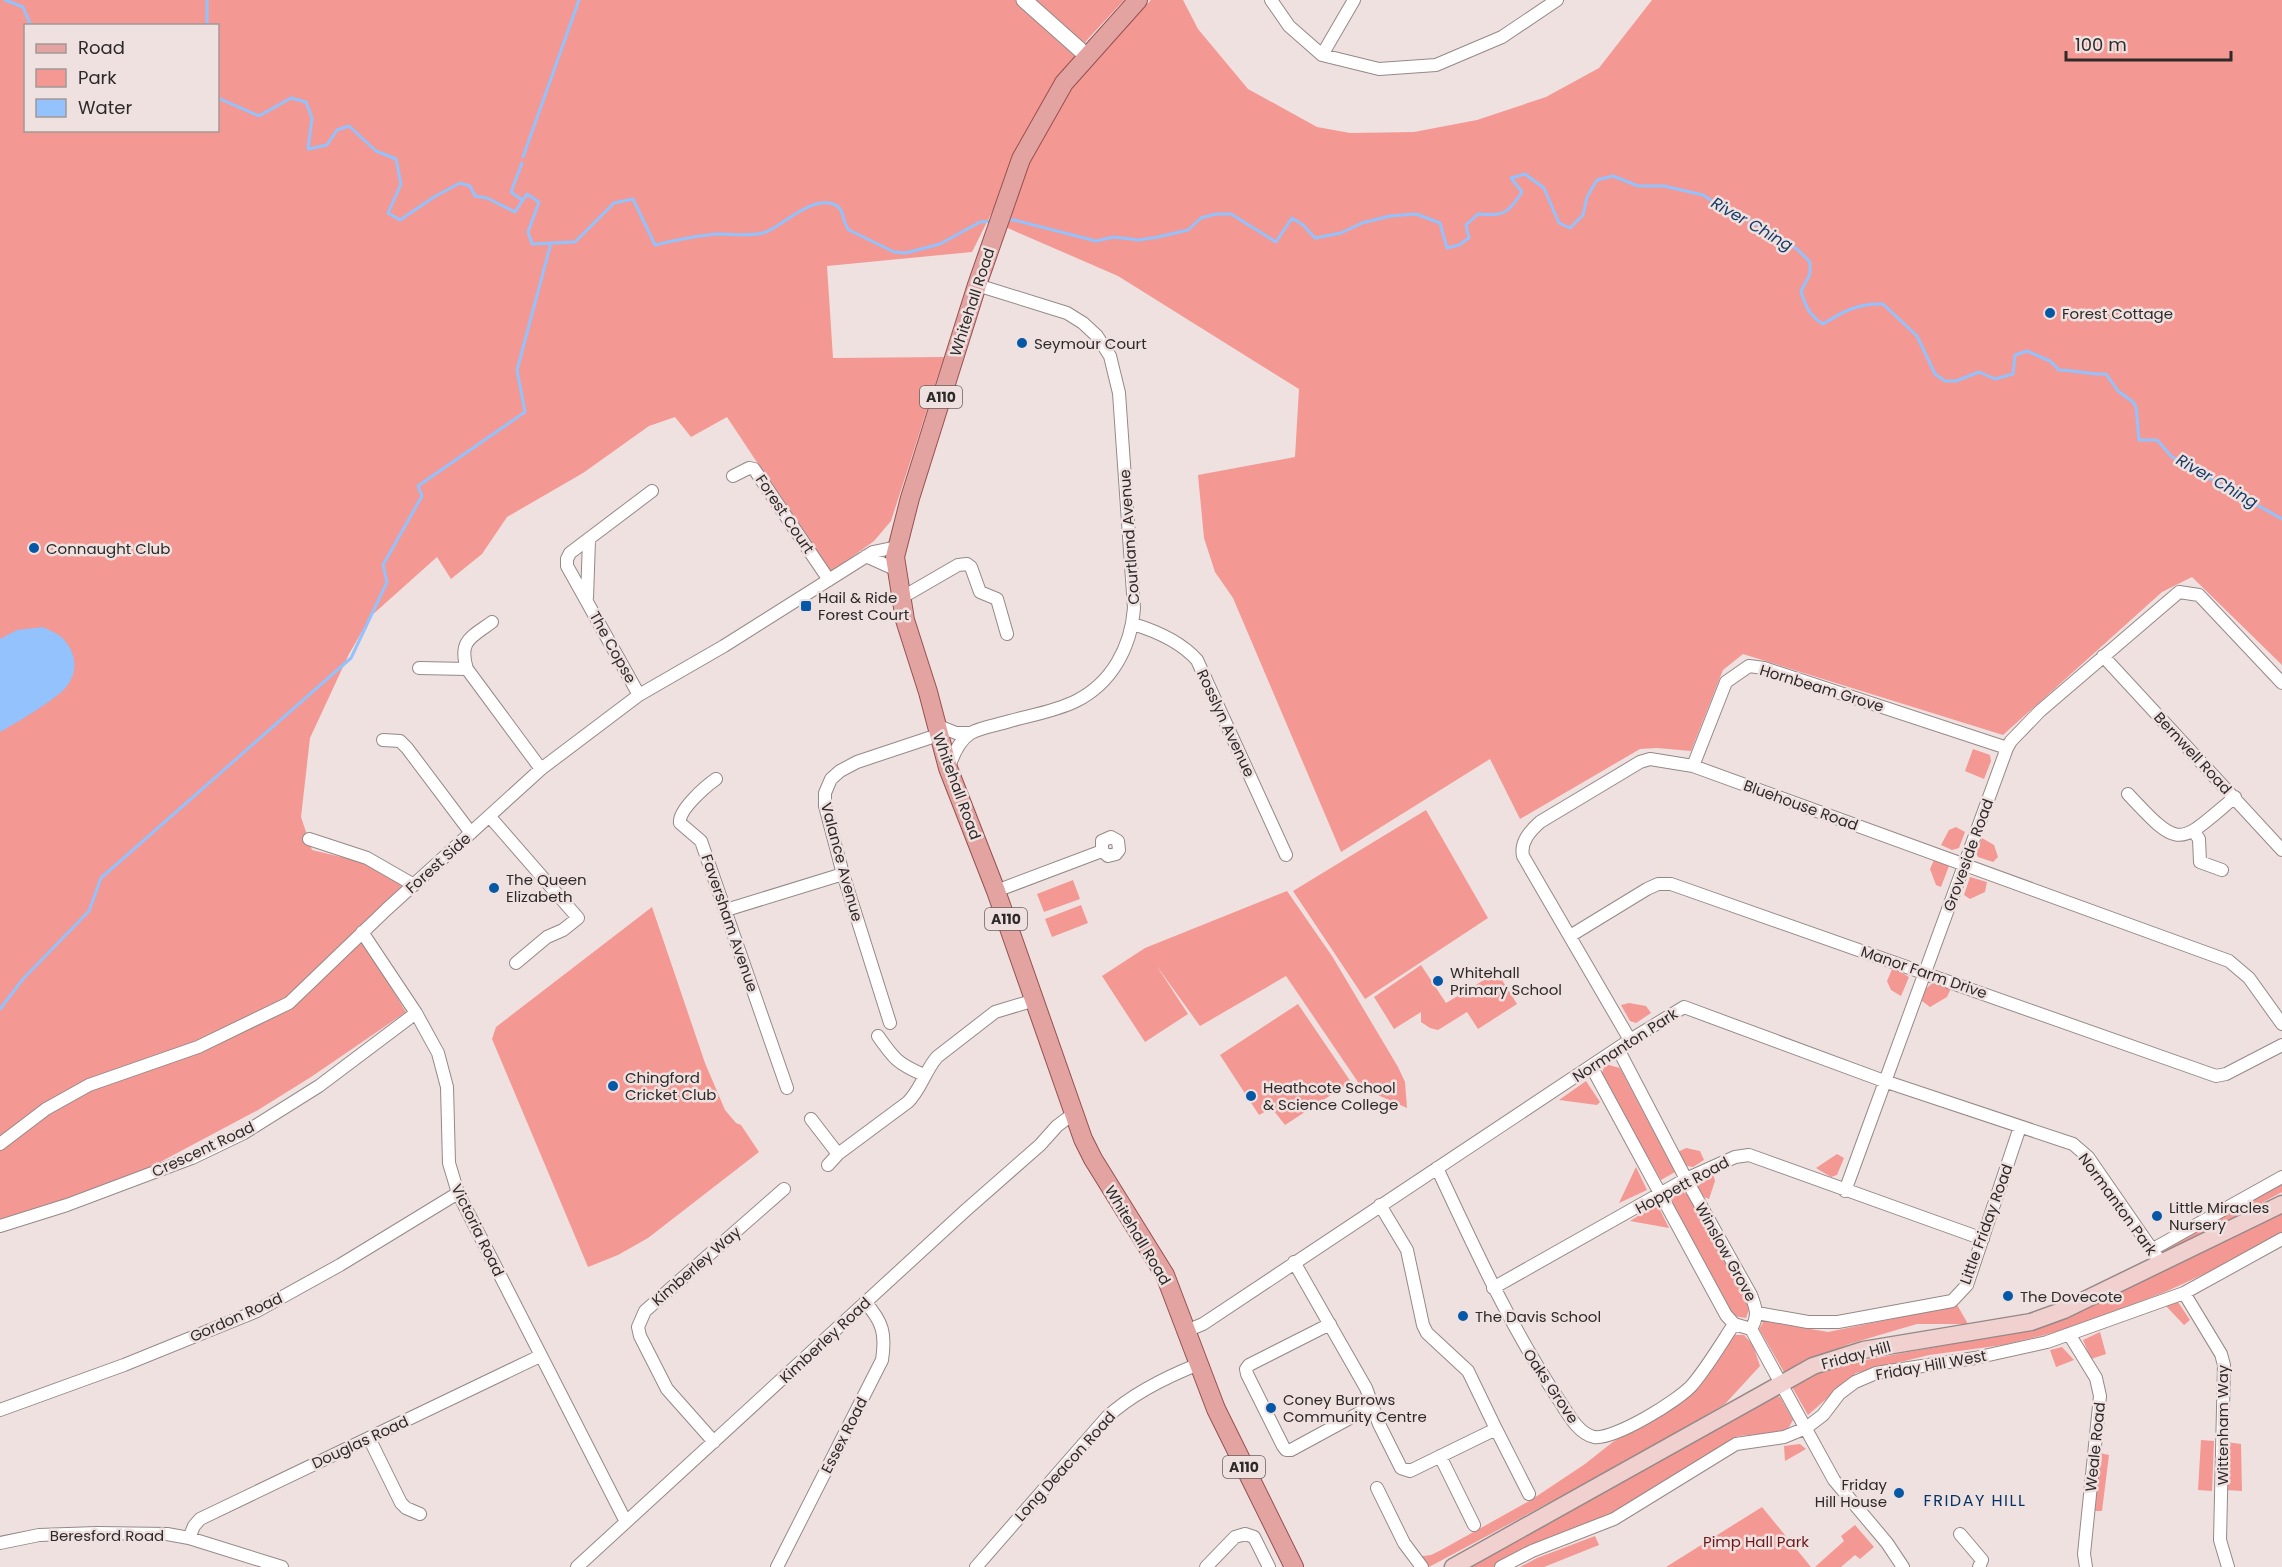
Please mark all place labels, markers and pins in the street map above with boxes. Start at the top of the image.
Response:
place label: Forest Cottage [2062,303,2173,324]
marker: Forest Cottage [2043,306,2057,320]
place label: Seymour Court [1034,333,1147,354]
marker: Seymour Court [1015,336,1029,350]
place label: Connaught Club [46,538,170,559]
marker: Connaught Club [27,541,41,555]
place label: Hail & Ride Forest Court [818,587,909,625]
marker: Hail & Ride Forest Court [799,599,813,613]
place label: The Queen Elizabeth [506,869,587,907]
marker: The Queen Elizabeth [487,881,501,895]
place label: Whitehall Primary School [1450,962,1562,1000]
marker: Whitehall Primary School [1431,974,1445,988]
place label: Chingford Cricket Club [625,1067,716,1105]
place label: Heathcote School & Science College [1263,1077,1398,1115]
marker: Chingford Cricket Club [606,1079,620,1093]
marker: Heathcote School & Science College [1244,1089,1258,1103]
place label: Little Miracles Nursery [2169,1197,2270,1235]
marker: Little Miracles Nursery [2150,1209,2164,1223]
place label: The Dovecote [2020,1286,2122,1307]
marker: The Dovecote [2001,1289,2015,1303]
place label: The Davis School [1475,1306,1601,1327]
marker: The Davis School [1456,1309,1470,1323]
place label: Coney Burrows Community Centre [1283,1389,1427,1427]
marker: Coney Burrows Community Centre [1264,1401,1278,1415]
place label: Friday Hill House [1815,1474,1888,1512]
marker: Friday Hill House [1892,1486,1906,1500]

